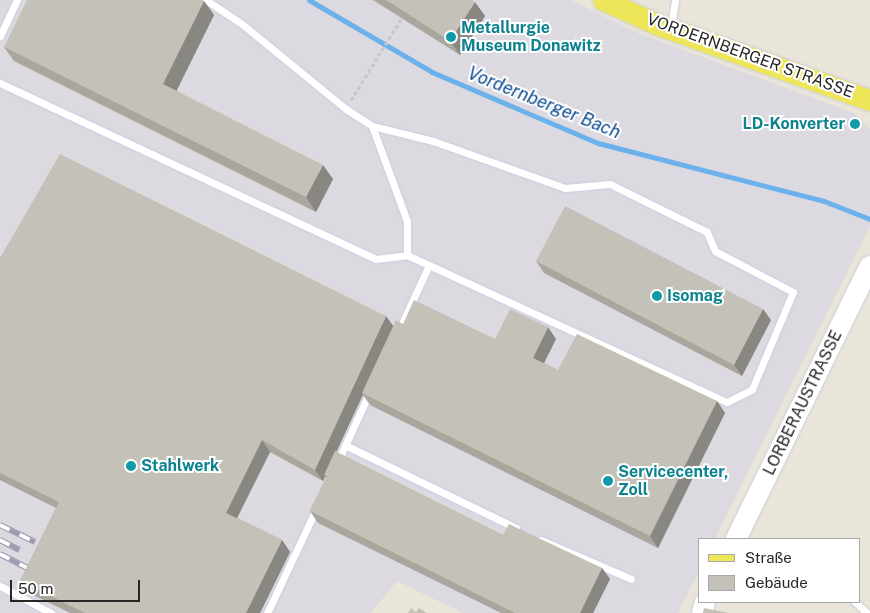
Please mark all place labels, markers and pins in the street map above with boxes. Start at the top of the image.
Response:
place label: Metallurgie Museum Donawitz [461,18,601,56]
marker: Metallurgie Museum Donawitz [445,31,457,43]
place label: LD-Konverter [743,114,845,134]
marker: LD-Konverter [849,118,861,130]
place label: Isomag [667,286,723,306]
marker: Isomag [651,290,663,302]
place label: Stahlwerk [141,456,219,476]
marker: Stahlwerk [125,460,137,472]
place label: Servicecenter, Zoll [618,462,728,500]
marker: Servicecenter, Zoll [602,475,614,487]

